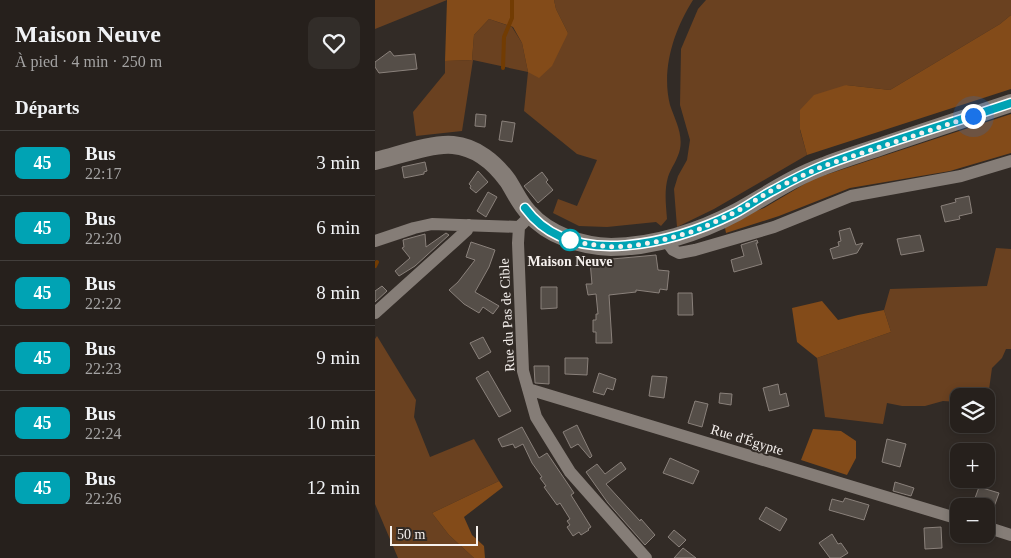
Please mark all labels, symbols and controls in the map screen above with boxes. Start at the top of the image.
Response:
button: heart [308,17,360,69]
text: Maison Neuve [15,21,161,47]
text: À pied · 4 min · 250 m [15,53,162,70]
text: Départs [15,97,79,118]
your location [961,104,986,129]
text: Bus [85,143,116,164]
text: 3 min [316,152,360,173]
text: 45 [34,153,52,173]
text: 22:17 [85,165,121,182]
text: Bus [85,208,116,229]
text: 6 min [316,217,360,238]
text: 45 [34,218,52,238]
marker: Maison Neuve [559,229,581,251]
text: 22:20 [85,230,121,247]
place label: Maison Neuve [527,254,613,269]
street label: Rue du Pas de Cible [497,258,517,372]
text: Bus [85,273,116,294]
text: 8 min [316,282,360,303]
text: 45 [34,283,52,303]
text: 22:22 [85,295,121,312]
text: Bus [85,338,116,359]
text: 9 min [316,347,360,368]
text: 45 [34,348,52,368]
text: 22:23 [85,360,121,377]
map controls [950,388,995,543]
button: layers [950,388,995,433]
text: Bus [85,403,116,424]
text: 10 min [307,412,360,433]
text: 45 [34,413,52,433]
street label: Rue d'Égypte [709,421,785,458]
text: 22:24 [85,425,121,442]
button: + [950,443,995,488]
text: Bus [85,468,116,489]
text: 12 min [307,477,360,498]
text: 45 [34,478,52,498]
text: 22:26 [85,490,121,507]
button: − [950,498,995,543]
scale bar [390,523,477,546]
text: 50 m [397,527,425,542]

